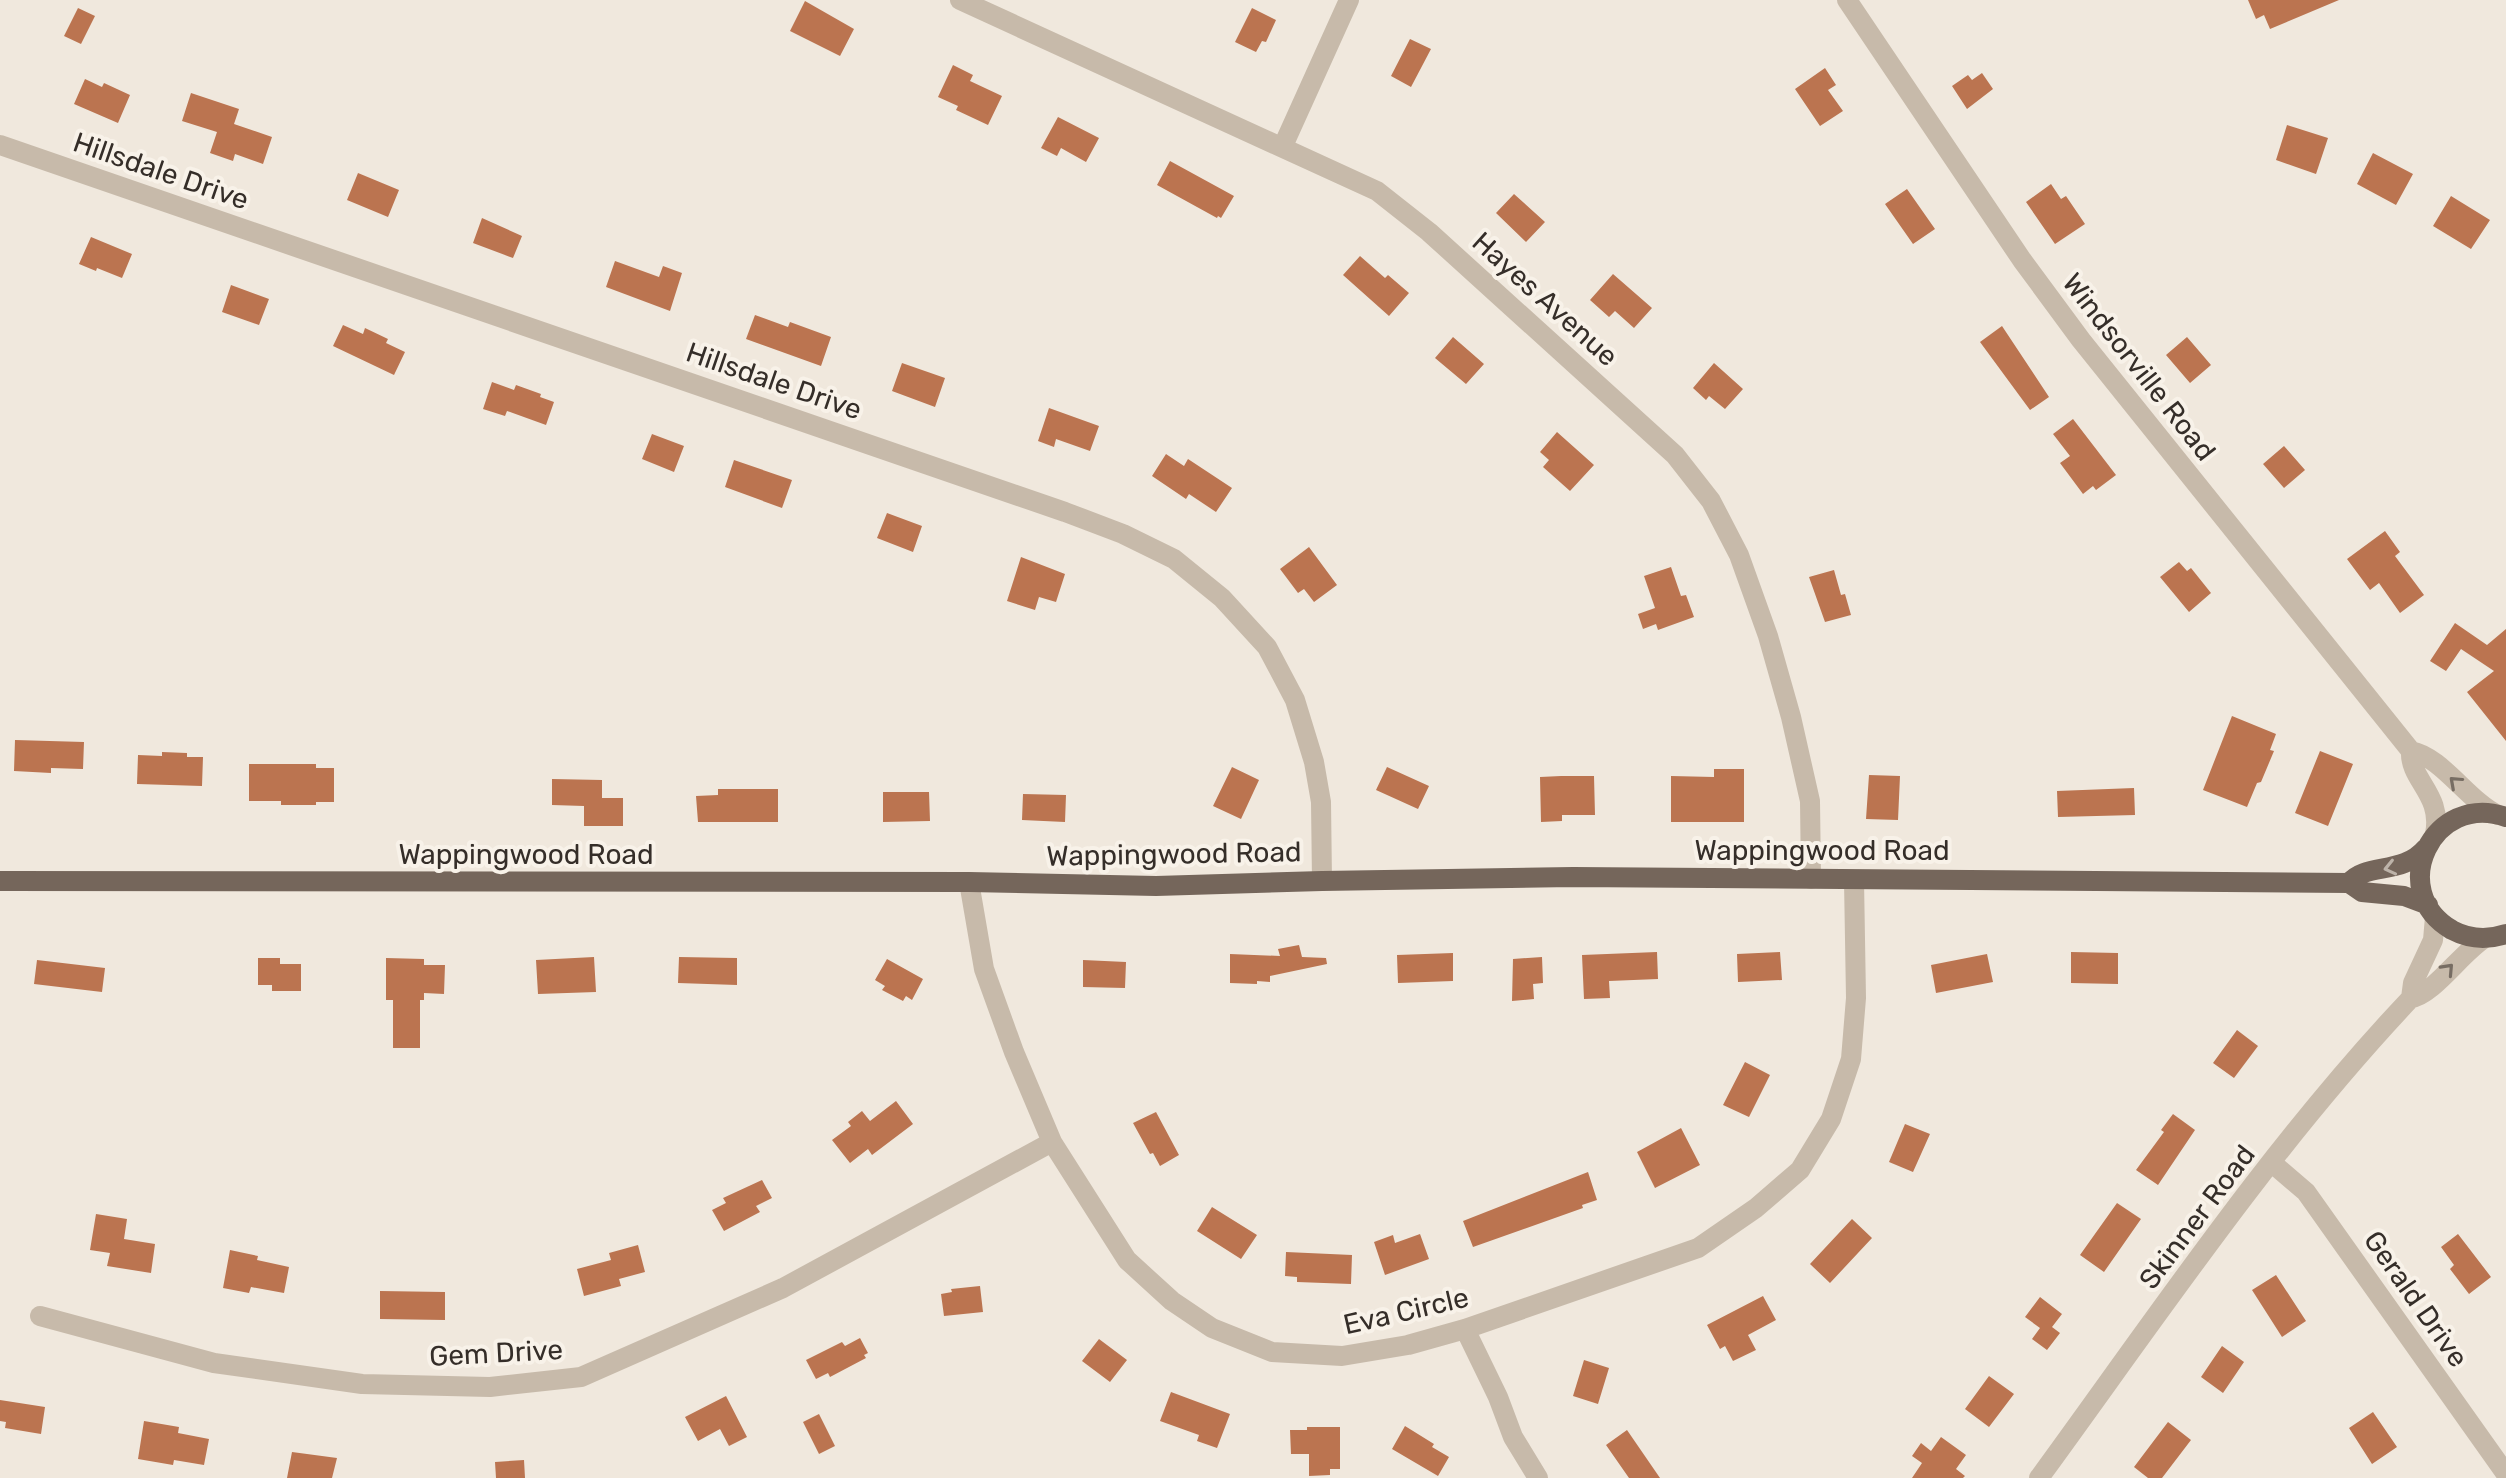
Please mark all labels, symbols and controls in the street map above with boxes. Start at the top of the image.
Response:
street label: Hillsdale Drive [69,126,253,216]
street label: Hayes Avenue [1466,225,1624,373]
street label: Windsorville Road [2056,267,2222,467]
street label: Hillsdale Drive [682,336,866,426]
one-way arrow [2449,777,2464,792]
street label: Wappingwood Road [1694,834,1950,867]
street label: Wappingwood Road [1046,835,1302,873]
street label: Wappingwood Road [398,838,654,871]
one-way arrow [2383,859,2397,876]
one-way arrow [2439,964,2453,979]
street label: Skinner Road [2132,1139,2262,1295]
street label: Gerald Drive [2357,1225,2475,1373]
street label: Eva Circle [1340,1281,1472,1341]
street label: Gem Drive [428,1333,564,1373]

